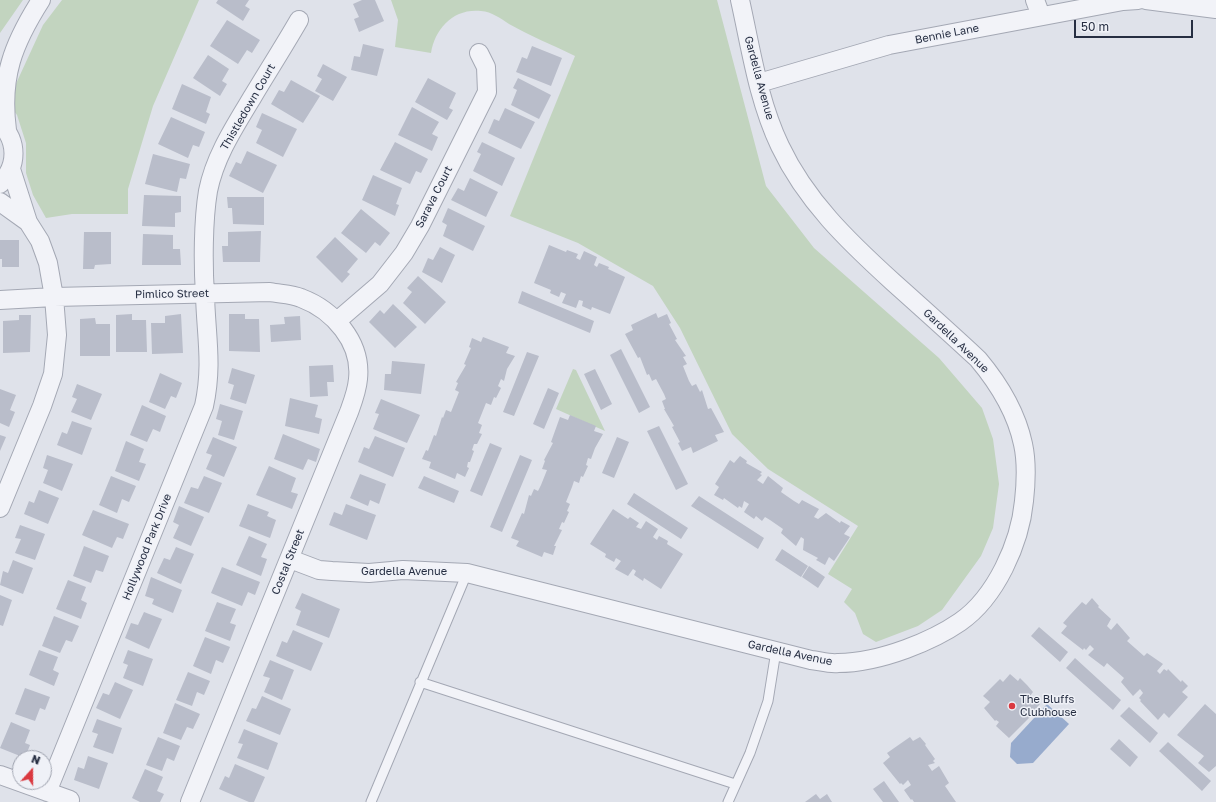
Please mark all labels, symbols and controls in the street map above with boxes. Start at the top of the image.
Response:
scale bar [1076,12,1195,38]
text: 50 m [1081,19,1109,34]
street label: Bennie Lane [914,21,980,47]
street label: Gardella Avenue [741,35,777,121]
street label: Thistledown Court [218,61,278,153]
street label: Sarava Court [413,164,455,230]
street label: Pimlico Street [135,287,209,301]
street label: Gardella Avenue [920,306,992,376]
street label: Hollywood Park Drive [120,492,174,602]
street label: Costal Street [269,527,307,597]
street label: Gardella Avenue [361,565,447,579]
street label: Gardella Avenue [747,638,833,668]
place label: The Bluffs Clubhouse [1020,693,1077,719]
marker: The Bluffs Clubhouse [1007,701,1017,711]
north arrow [12,750,52,790]
text: N [30,752,42,767]

